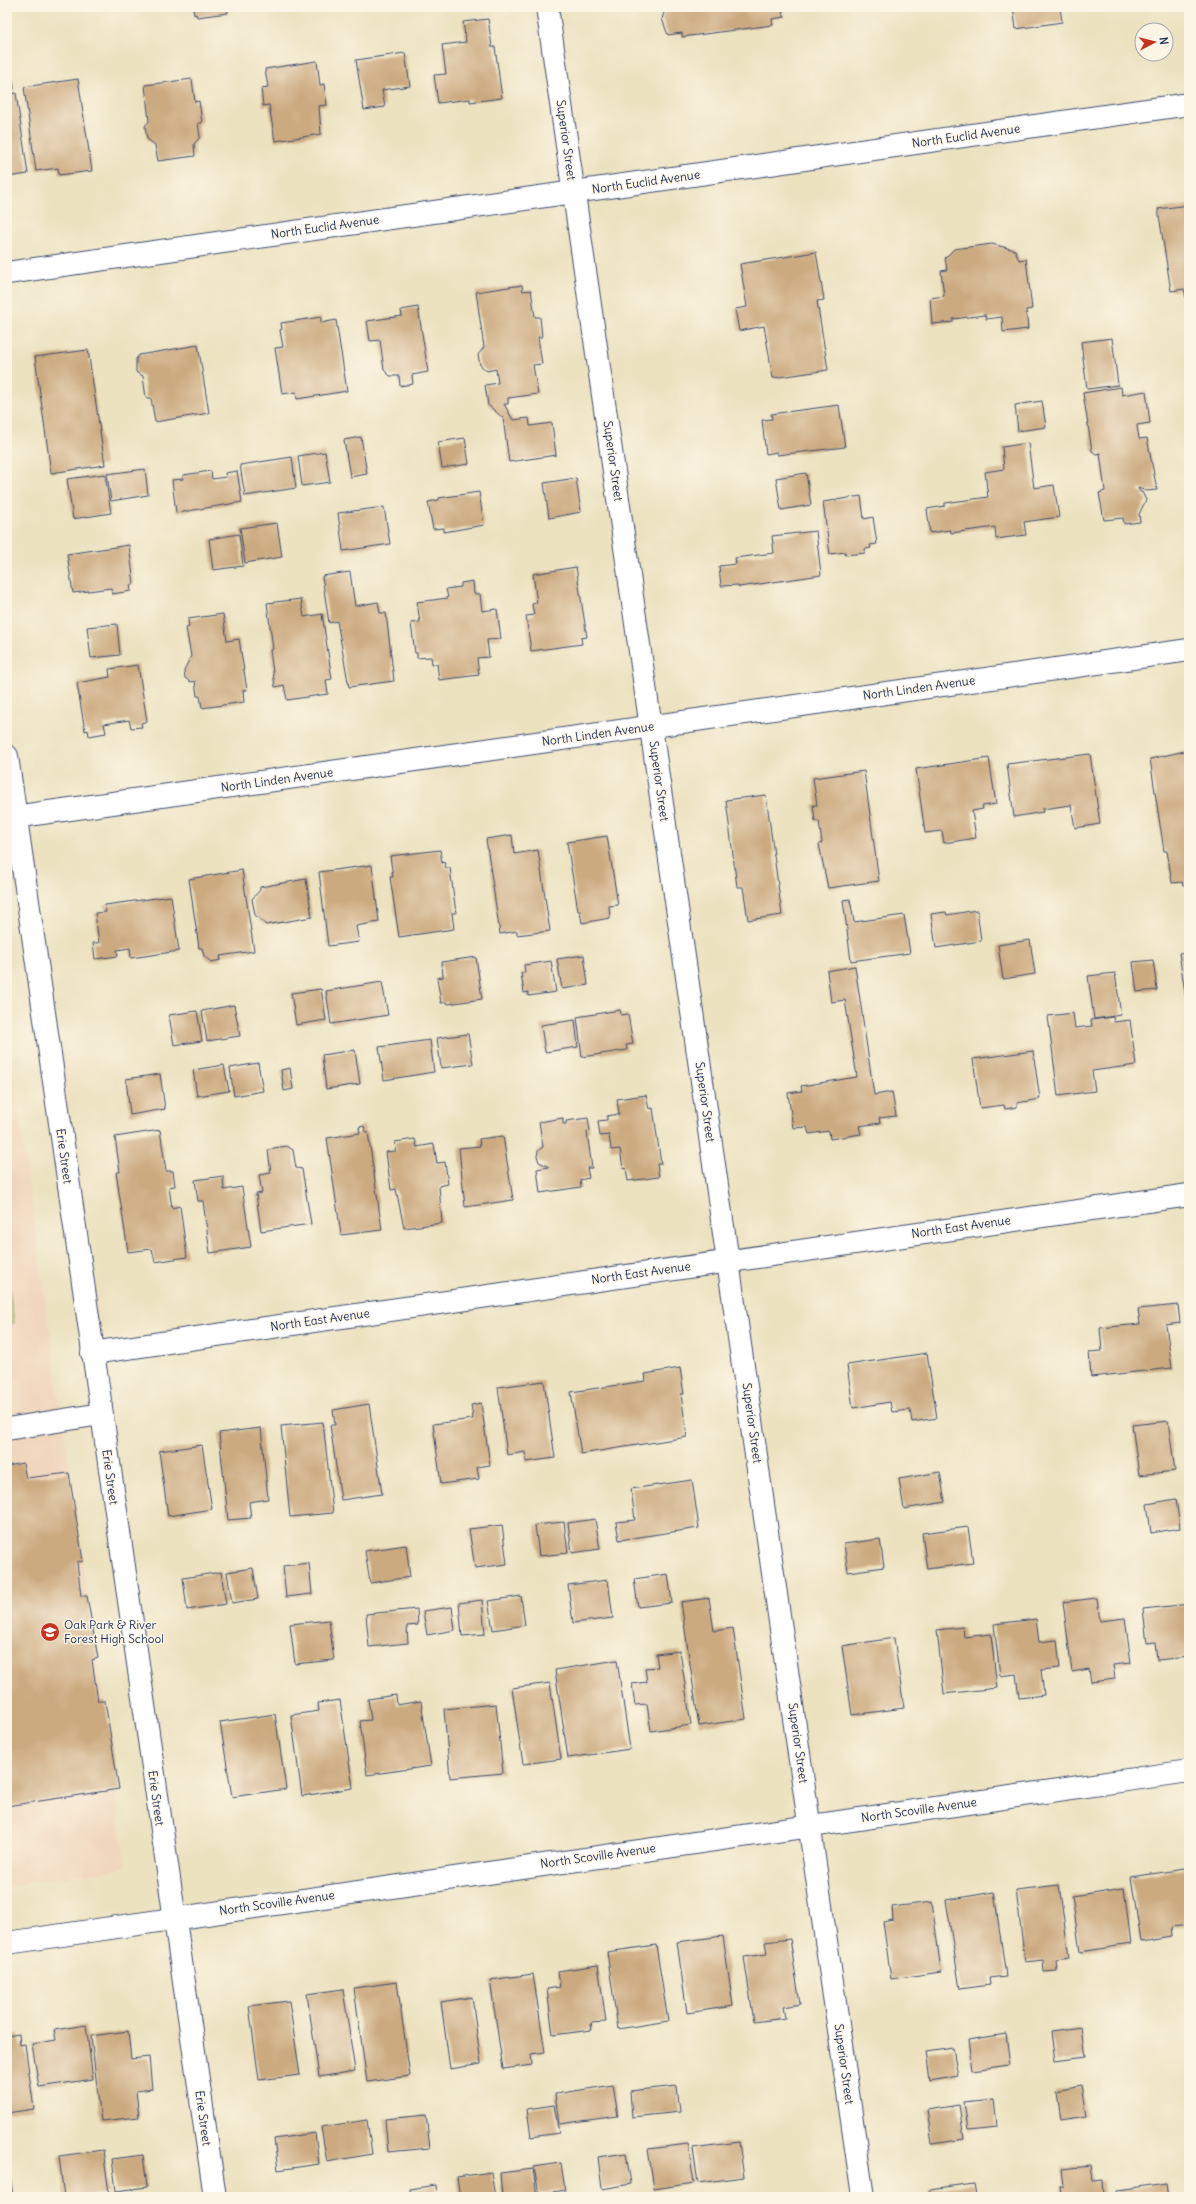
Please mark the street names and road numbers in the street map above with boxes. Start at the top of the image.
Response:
street label: Superior Street [553,99,580,181]
street label: North Euclid Avenue [911,120,1021,151]
street label: North Euclid Avenue [591,166,701,197]
street label: North Euclid Avenue [270,211,380,242]
street label: Superior Street [600,420,627,502]
street label: North Linden Avenue [862,672,976,703]
street label: North Linden Avenue [541,718,655,749]
street label: Superior Street [646,740,673,822]
street label: North Linden Avenue [220,764,334,795]
street label: Superior Street [692,1061,719,1143]
street label: Erie Street [53,1127,76,1185]
street label: North East Avenue [910,1212,1011,1241]
street label: North East Avenue [590,1258,691,1287]
street label: North East Avenue [269,1305,370,1334]
street label: Superior Street [739,1382,766,1464]
street label: Erie Street [99,1448,122,1506]
street label: Superior Street [785,1702,812,1784]
street label: Erie Street [145,1769,168,1827]
street label: North Scoville Avenue [860,1794,978,1825]
street label: North Scoville Avenue [539,1840,657,1871]
street label: North Scoville Avenue [218,1887,336,1918]
street label: Superior Street [831,2023,858,2105]
street label: Erie Street [192,2089,215,2147]

